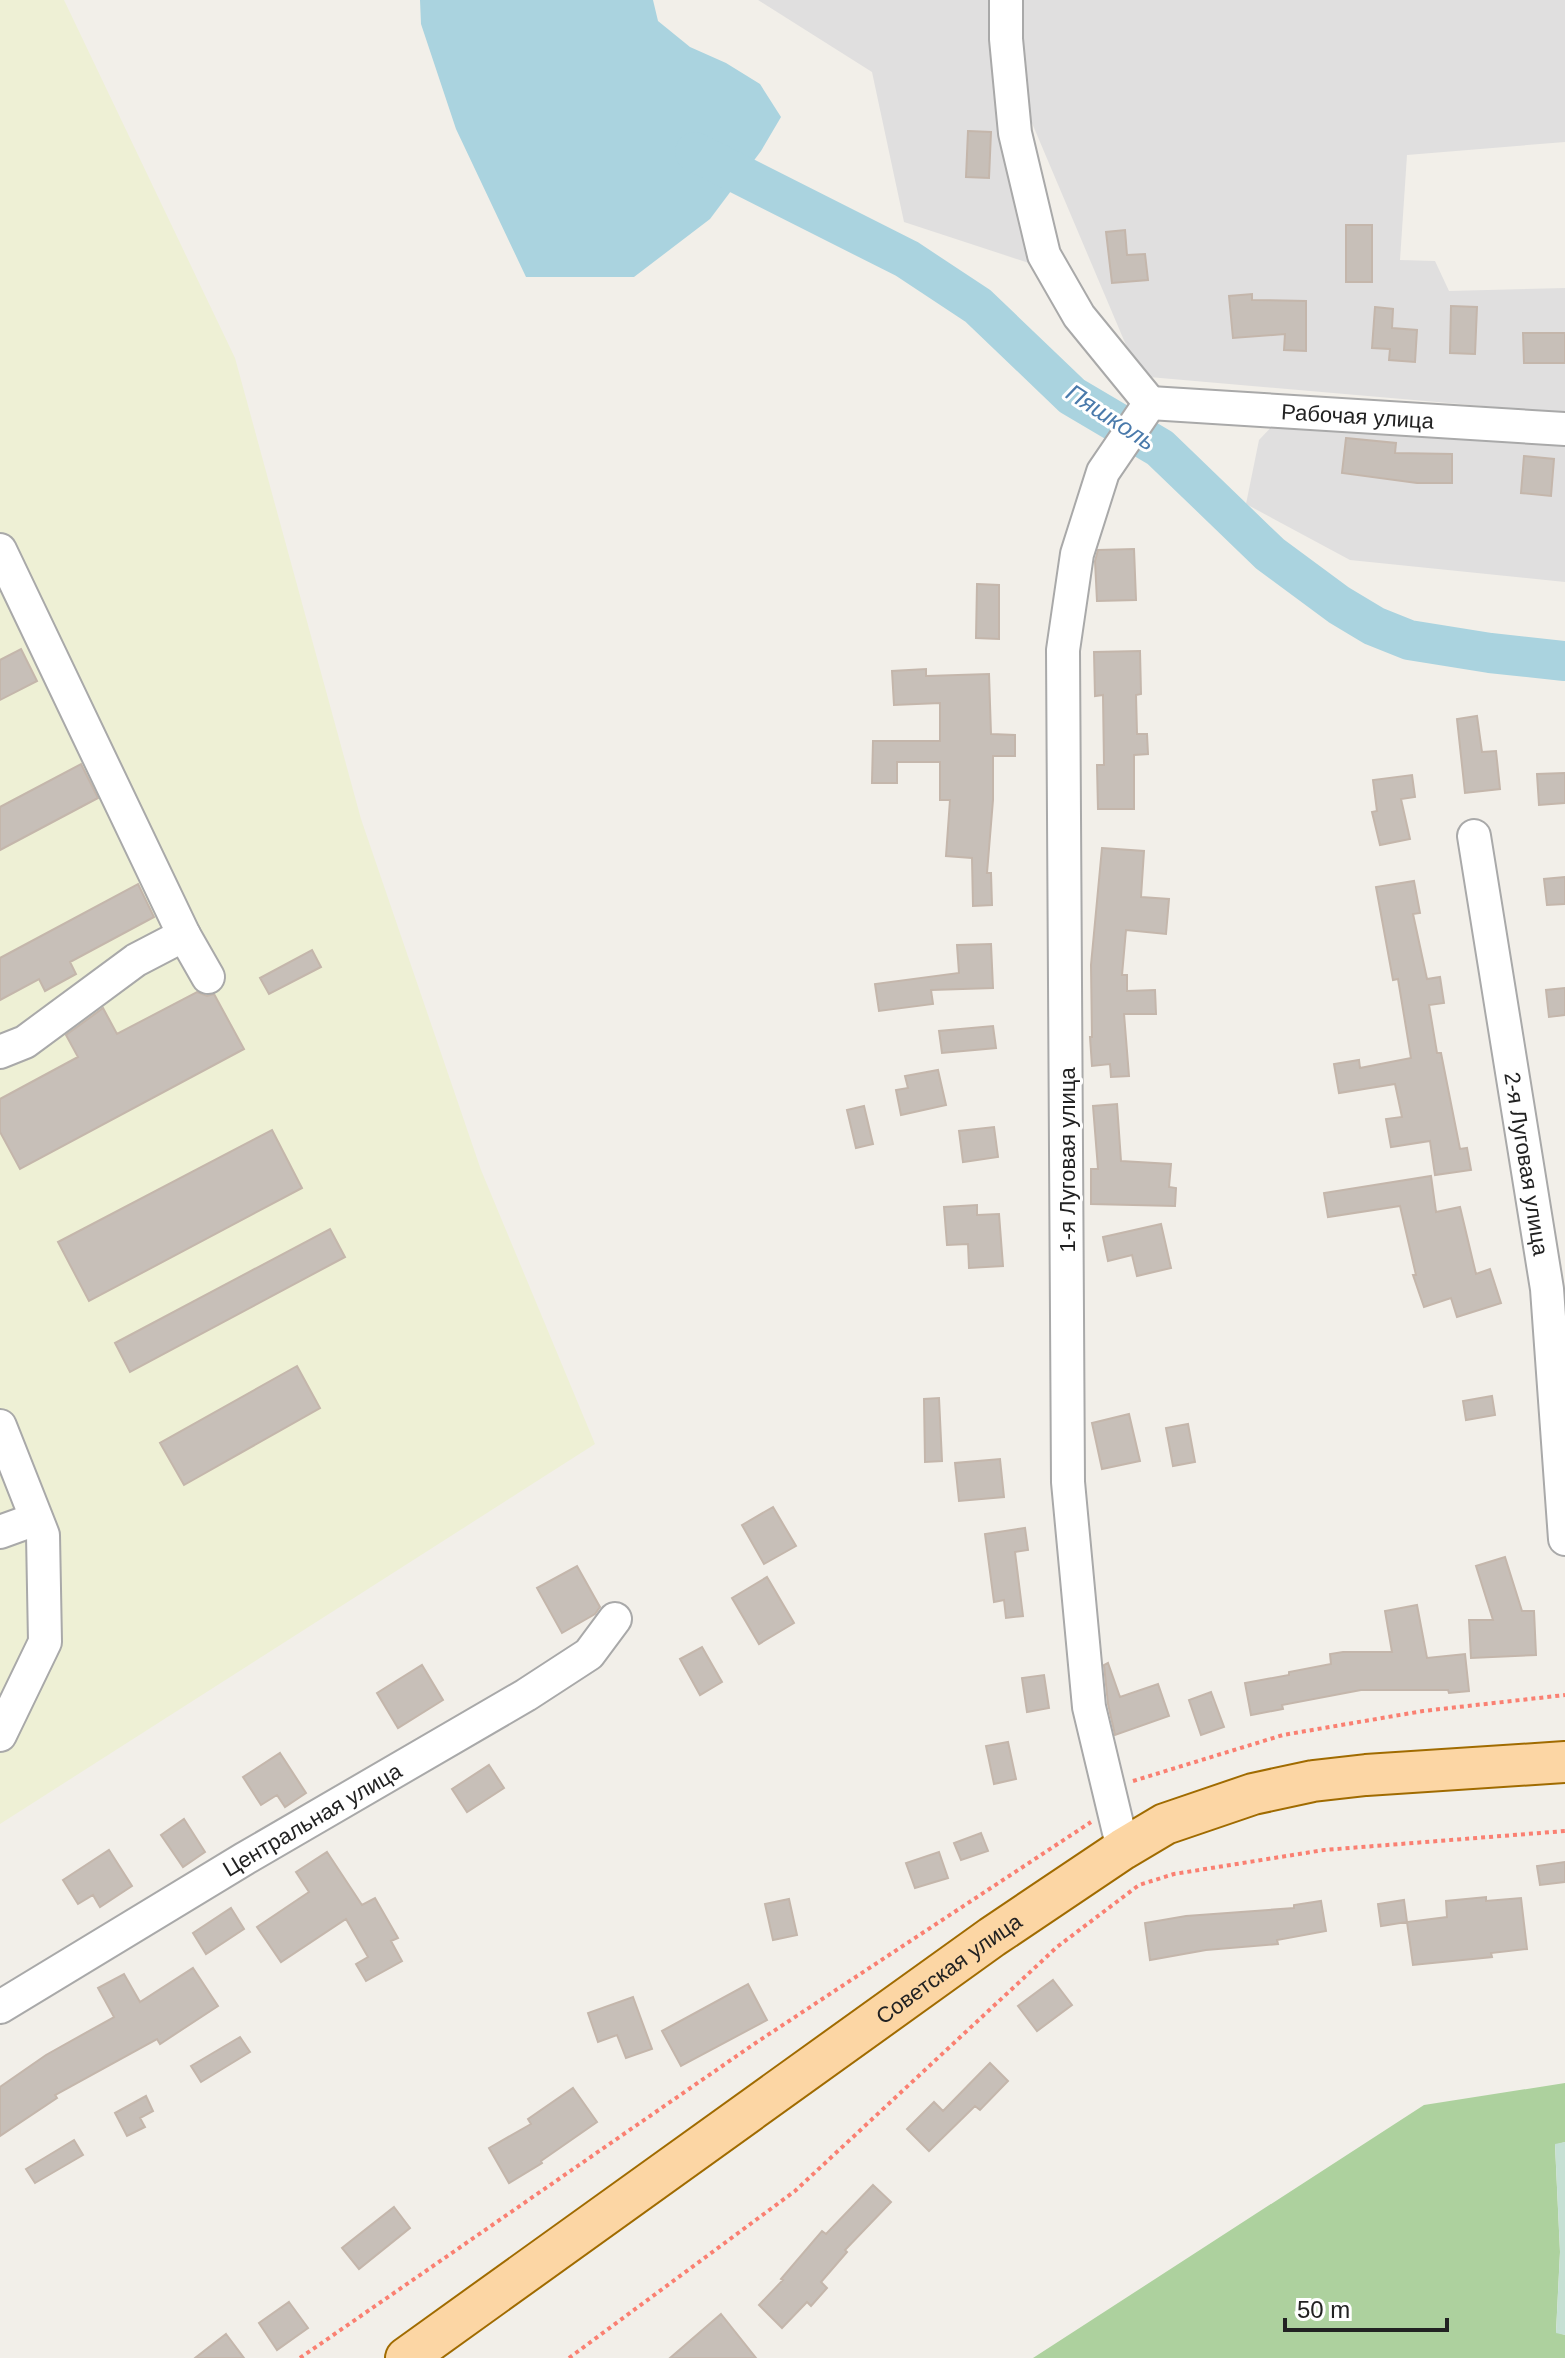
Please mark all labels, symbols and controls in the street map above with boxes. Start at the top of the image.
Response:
water label: Пяшколь [1062,378,1160,456]
street label: Рабочая улица [1281,399,1435,433]
street label: 1-я Луговая улица [1055,1067,1080,1253]
street label: 2-я Луговая улица [1500,1070,1554,1258]
street label: Центральная улица [218,1757,406,1881]
street label: Советская улица [871,1908,1027,2029]
scale bar [1285,2282,1447,2332]
text: 50 m [1297,2296,1350,2323]

